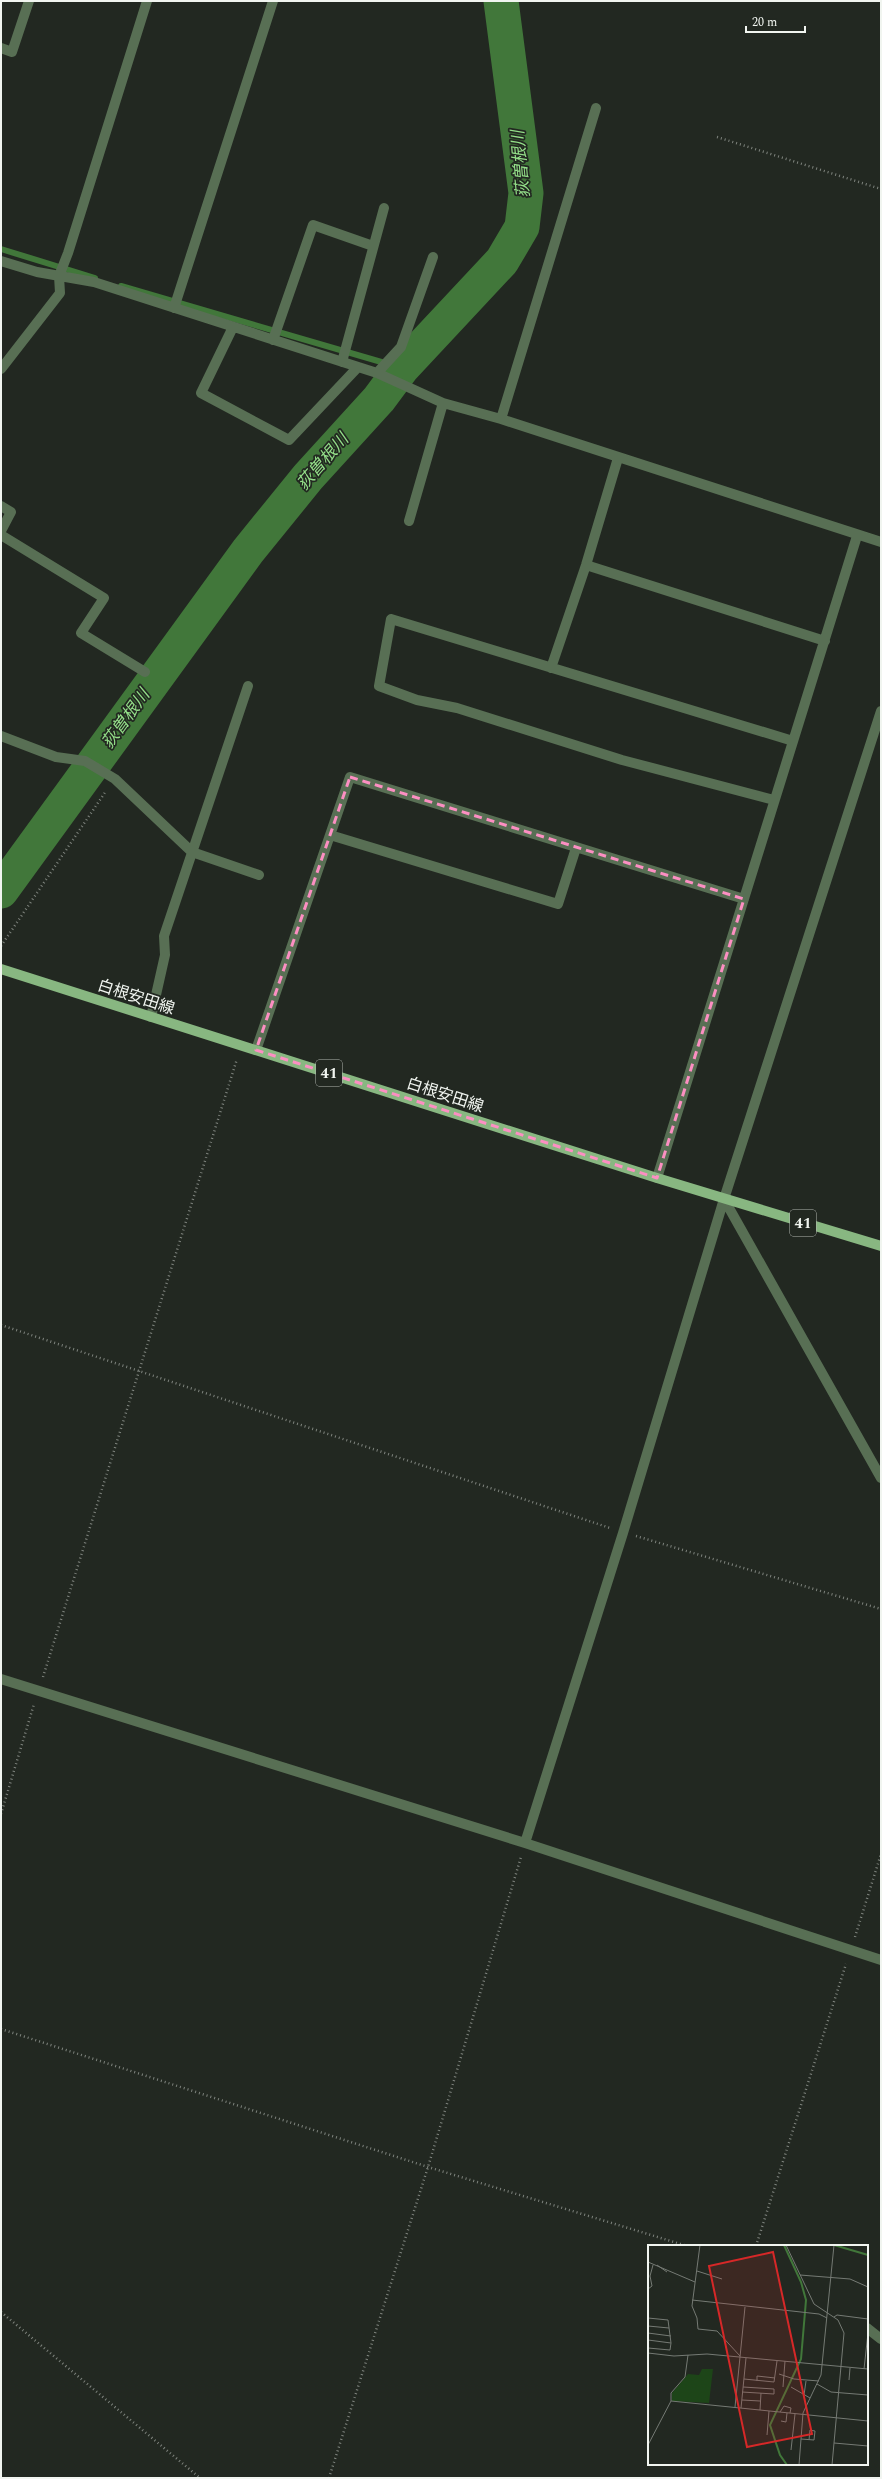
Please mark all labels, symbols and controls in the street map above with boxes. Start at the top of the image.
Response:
scale bar [746,8,805,34]
text: 20 m [752,13,777,32]
water label: 荻曽根川 [505,127,537,199]
water label: 荻曽根川 [291,426,356,496]
water label: 荻曽根川 [95,682,158,754]
street label: 白根安田線 [94,973,178,1021]
road number: 41 [316,1060,342,1086]
street label: 白根安田線 [403,1071,487,1119]
road number: 41 [790,1210,816,1236]
inset map [648,2245,868,2465]

